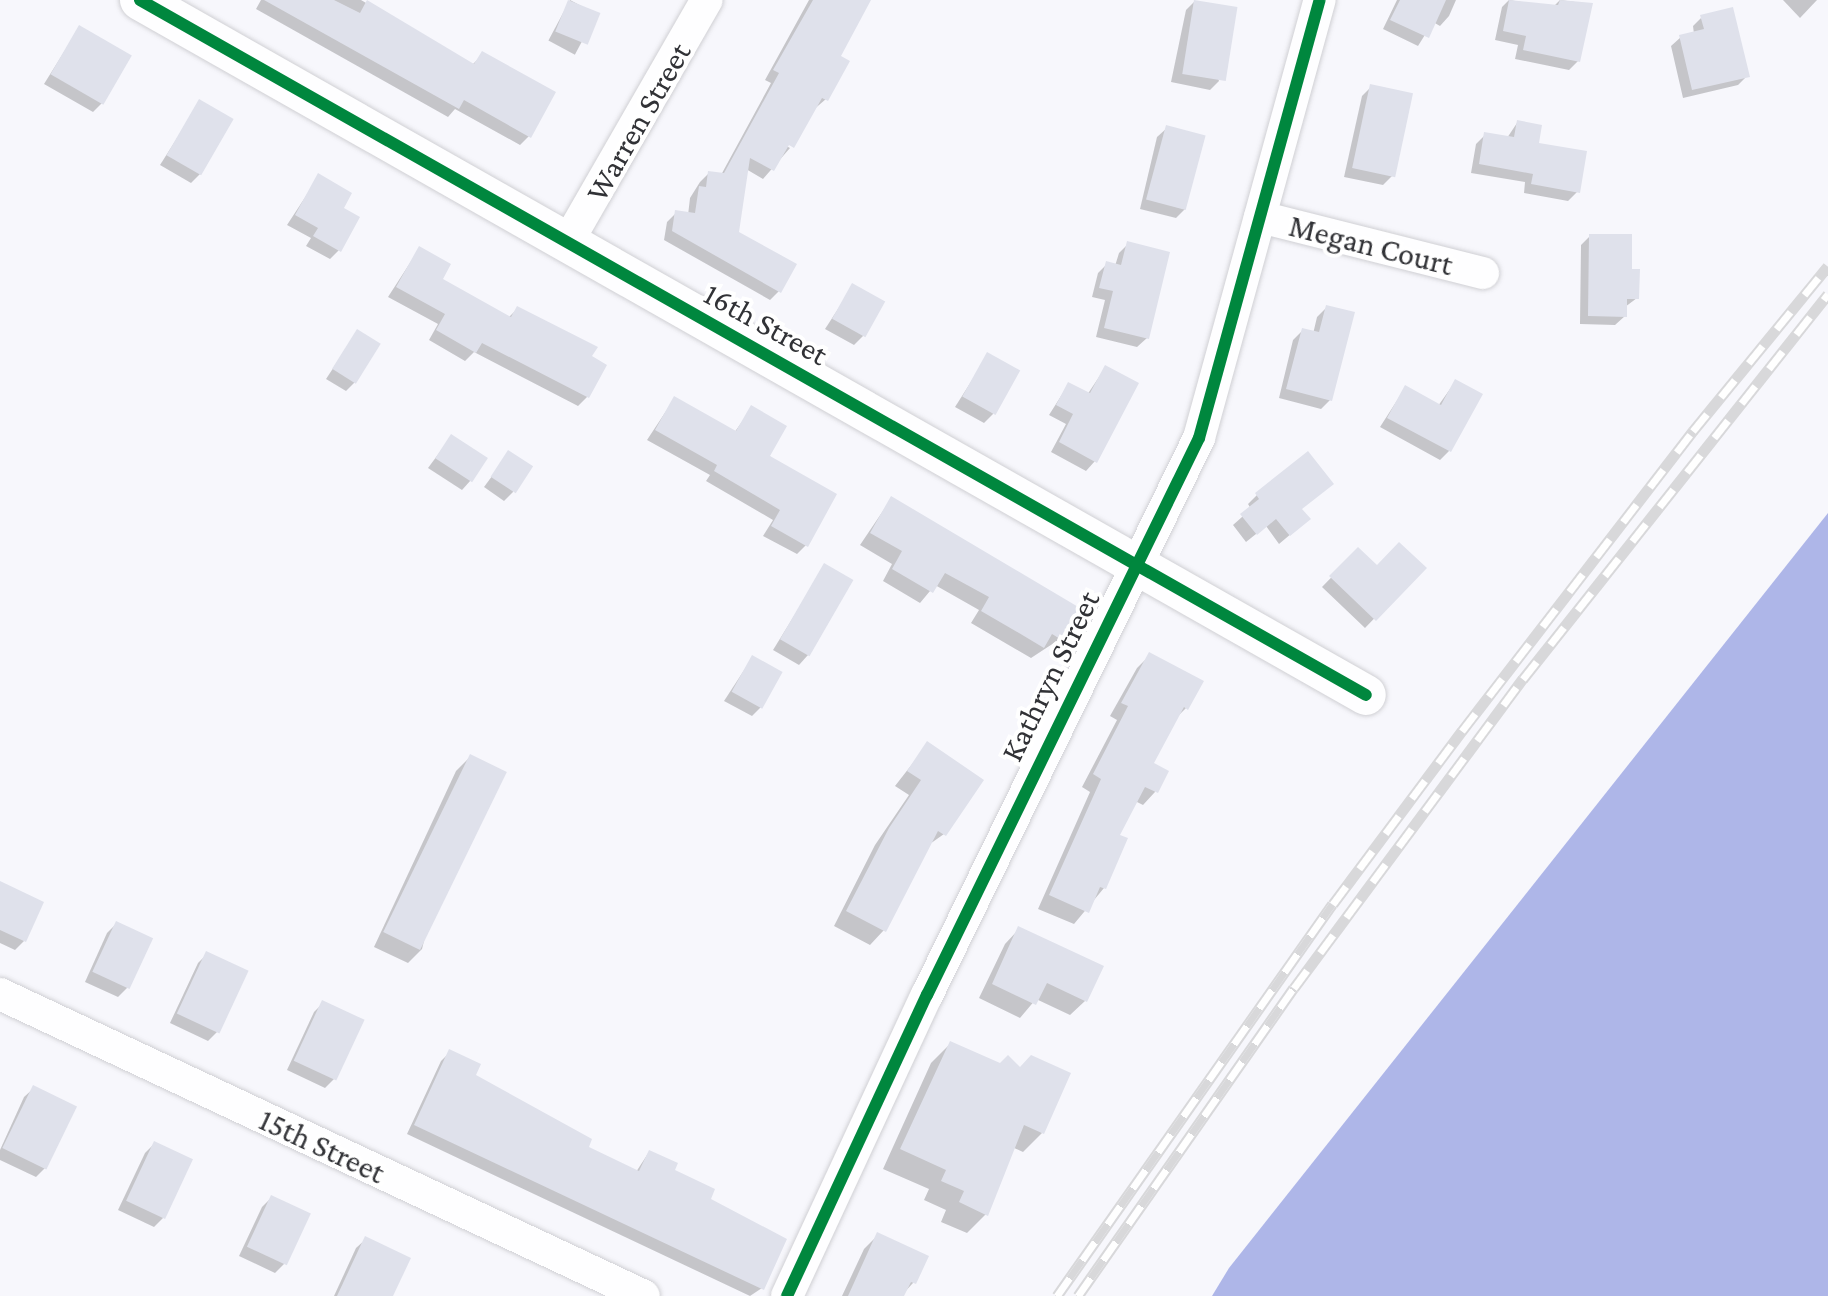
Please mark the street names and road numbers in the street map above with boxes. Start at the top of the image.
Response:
street label: Warren Street [577,36,699,208]
street label: Megan Court [1285,206,1457,284]
street label: 16th Street [697,274,835,374]
street label: Kathryn Street [992,584,1108,768]
street label: 15th Street [253,1100,391,1192]

